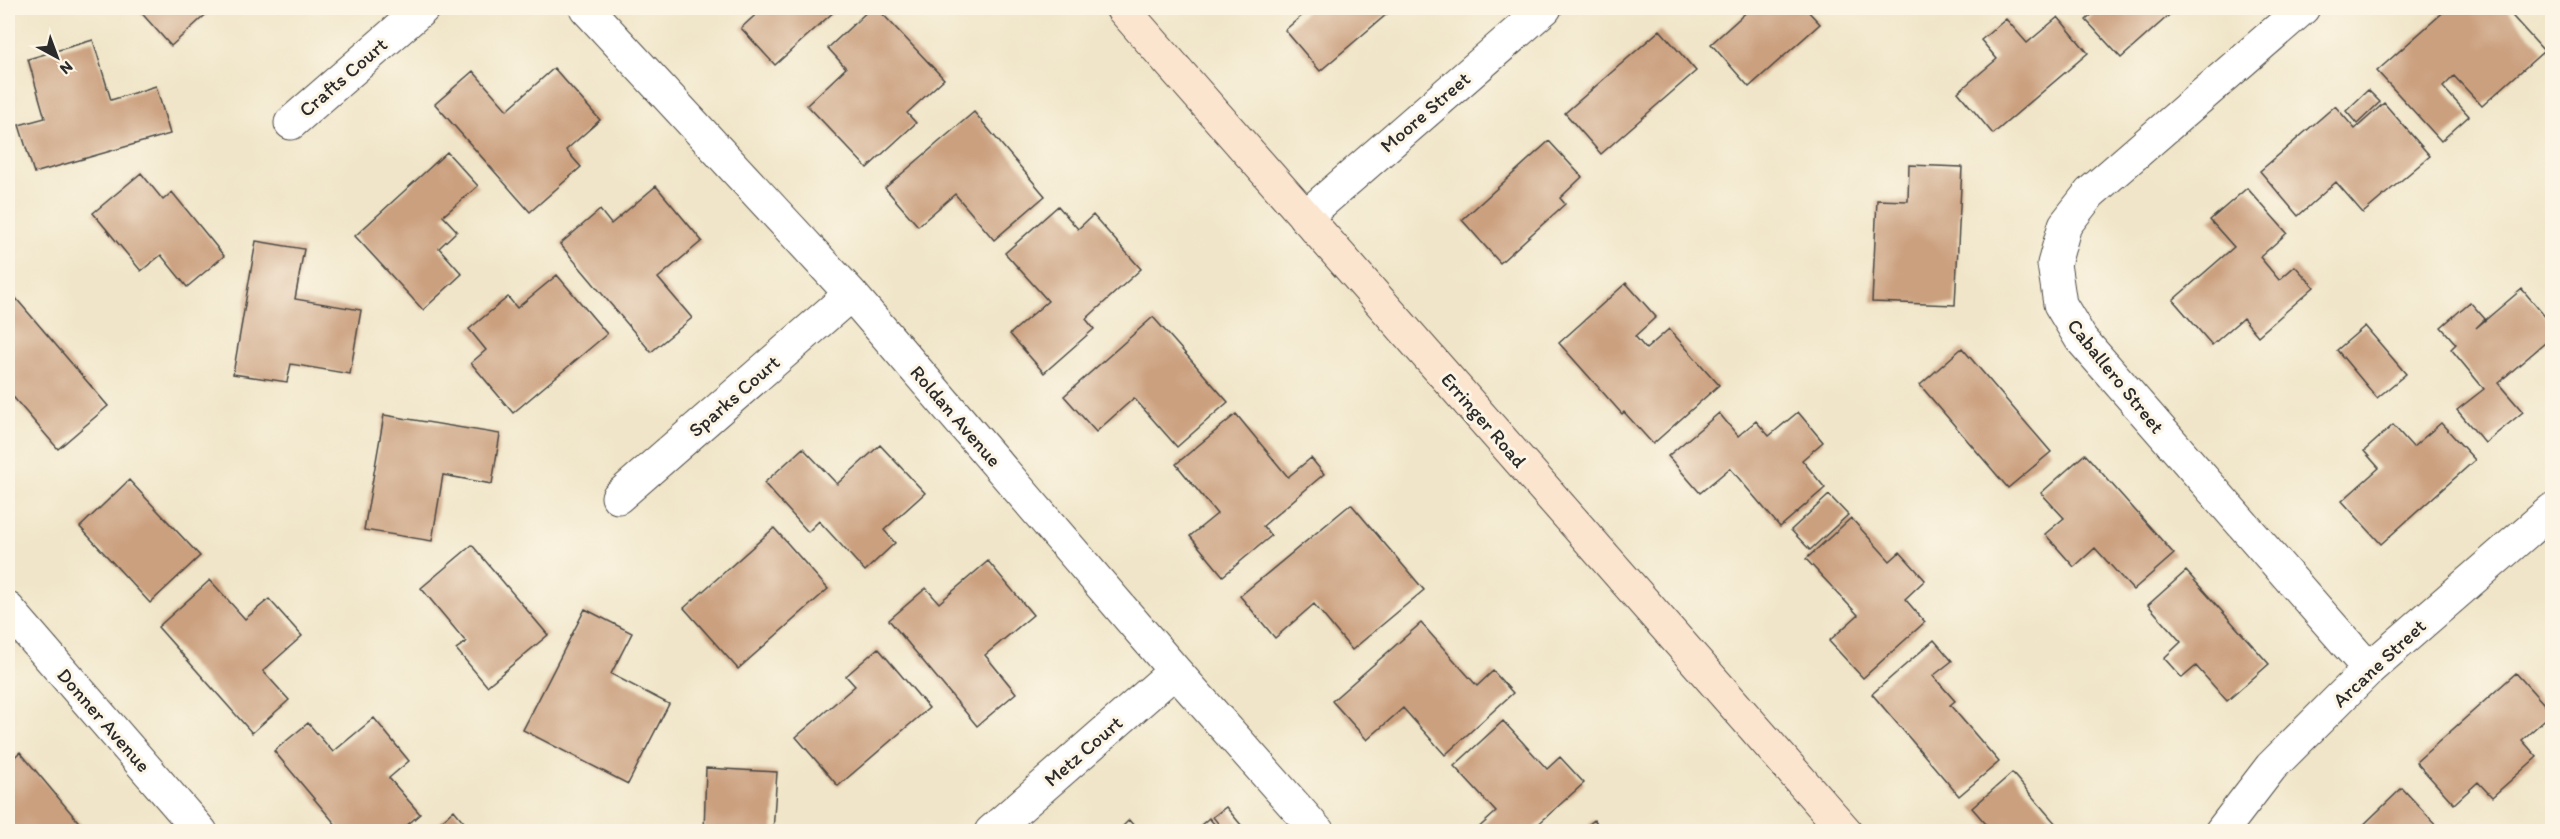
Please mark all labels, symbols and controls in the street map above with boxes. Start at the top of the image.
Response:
north arrow [27,27,87,87]
street label: Crafts Court [294,32,392,122]
text: N [56,57,77,79]
street label: Moore Street [1375,66,1475,158]
street label: Caballero Street [2062,314,2170,438]
street label: Sparks Court [684,350,784,442]
street label: Roldan Avenue [905,360,1007,472]
street label: Erringer Road [1436,368,1532,473]
street label: Arcane Street [2327,614,2431,712]
street label: Donner Avenue [52,663,156,777]
street label: Metz Court [1039,710,1127,792]

